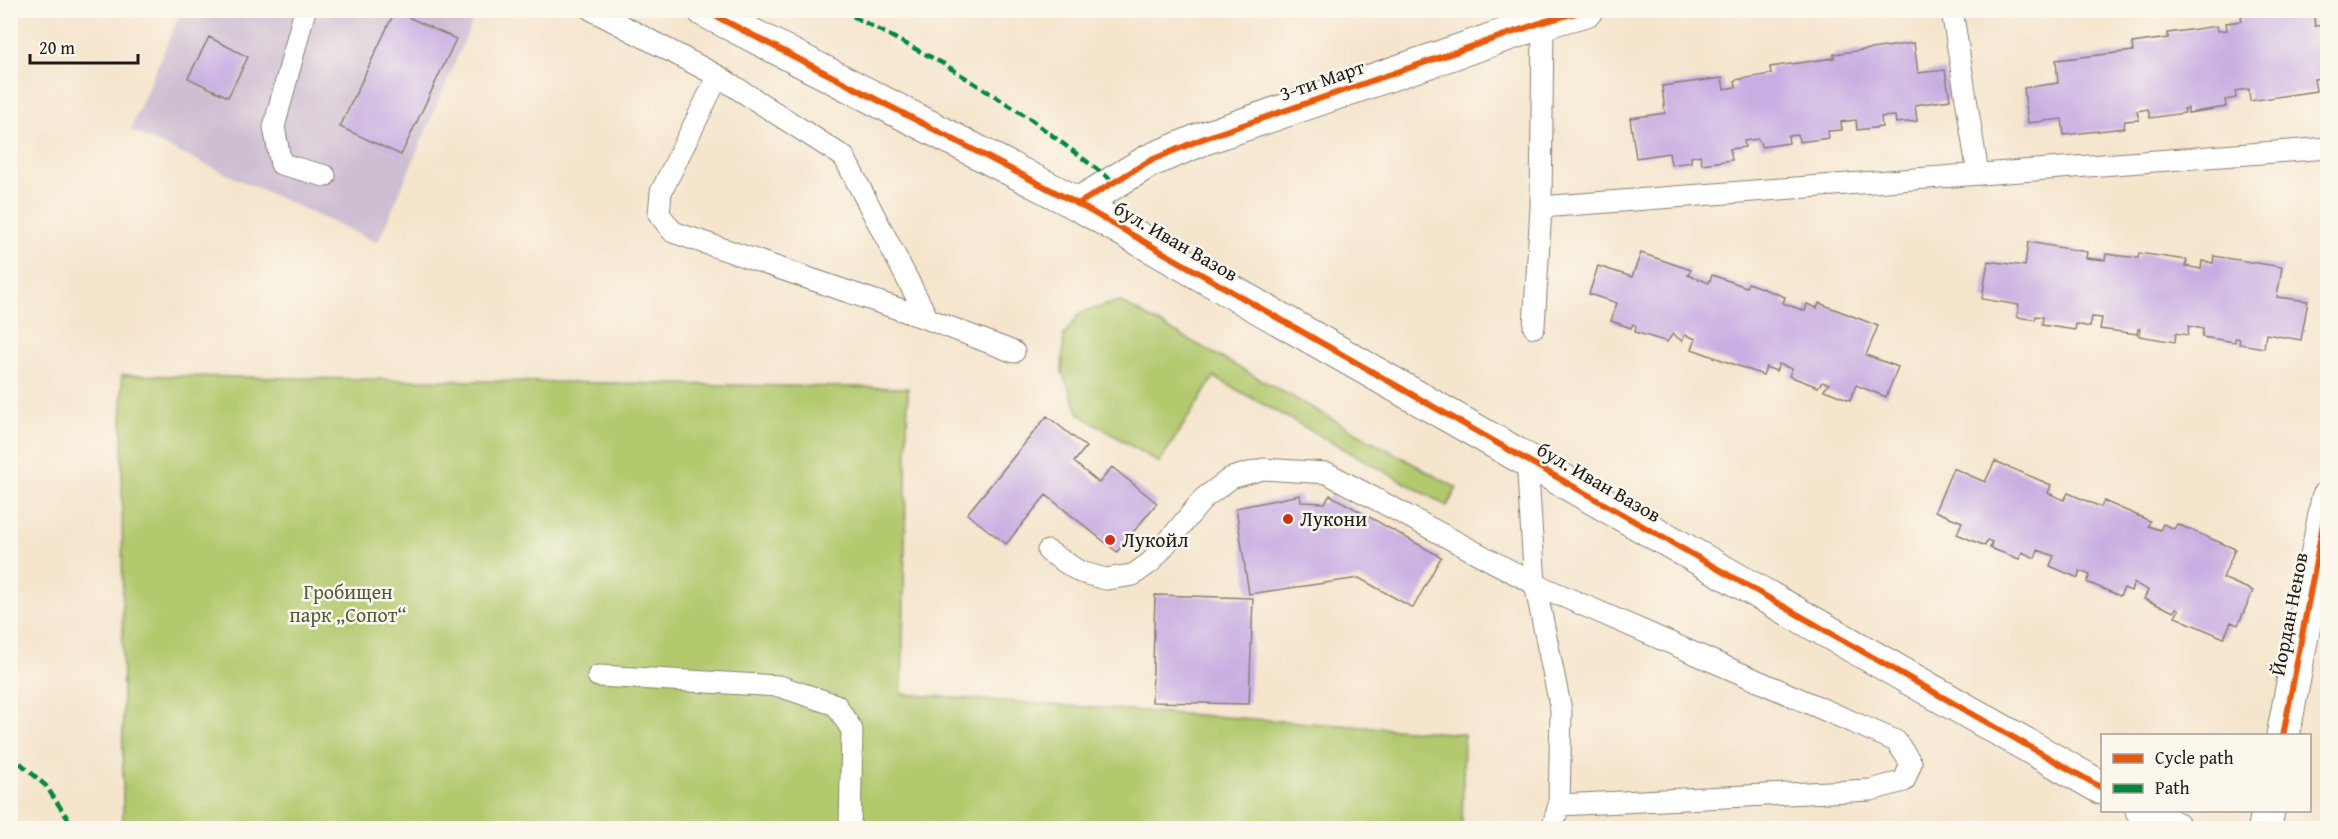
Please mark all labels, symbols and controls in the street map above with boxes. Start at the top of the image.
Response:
scale bar [30,27,138,65]
text: 20 m [39,34,75,61]
street label: 3-ти Март [1275,51,1369,108]
street label: бул. Иван Вазов [1109,193,1244,288]
street label: бул. Иван Вазов [1532,434,1667,529]
place label: Лукони [1300,504,1367,533]
marker: Лукони [1281,512,1295,526]
place label: Лукойл [1122,525,1188,554]
marker: Лукойл [1103,533,1117,547]
street label: Йордан Ненов [2262,550,2315,678]
park label: Гробищен парк „Сопот“ [289,577,407,629]
legend [2101,734,2311,812]
text: Cycle path [2155,744,2234,771]
text: Path [2155,774,2190,801]

